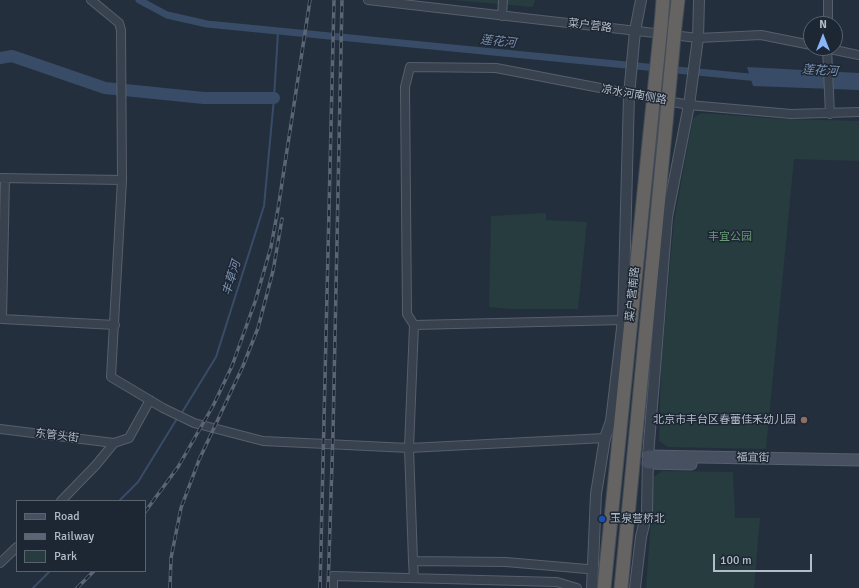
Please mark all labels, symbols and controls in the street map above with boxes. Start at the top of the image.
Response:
north arrow [803,16,843,56]
street label: 菜户营路 [567,17,613,35]
text: N [819,18,827,31]
water label: 莲花河 [479,33,517,51]
water label: 莲花河 [802,63,838,79]
street label: 凉水河南侧路 [600,83,668,107]
park label: 丰宜公园 [708,230,752,244]
water label: 丰草河 [220,259,244,297]
street label: 菜户营南路 [624,266,642,322]
place label: 北京市丰台区春蕾佳禾幼儿园 [653,413,796,427]
marker: 北京市丰台区春蕾佳禾幼儿园 [799,415,809,425]
street label: 东管头街 [34,427,80,445]
street label: 福宜街 [736,451,770,465]
legend [16,500,146,572]
text: Road [54,509,80,524]
place label: 玉泉营桥北 [610,512,665,526]
marker: 玉泉营桥北 [597,514,607,524]
text: Railway [54,529,94,544]
scale bar [715,546,814,572]
text: Park [54,549,77,564]
text: 100 m [720,553,752,568]

